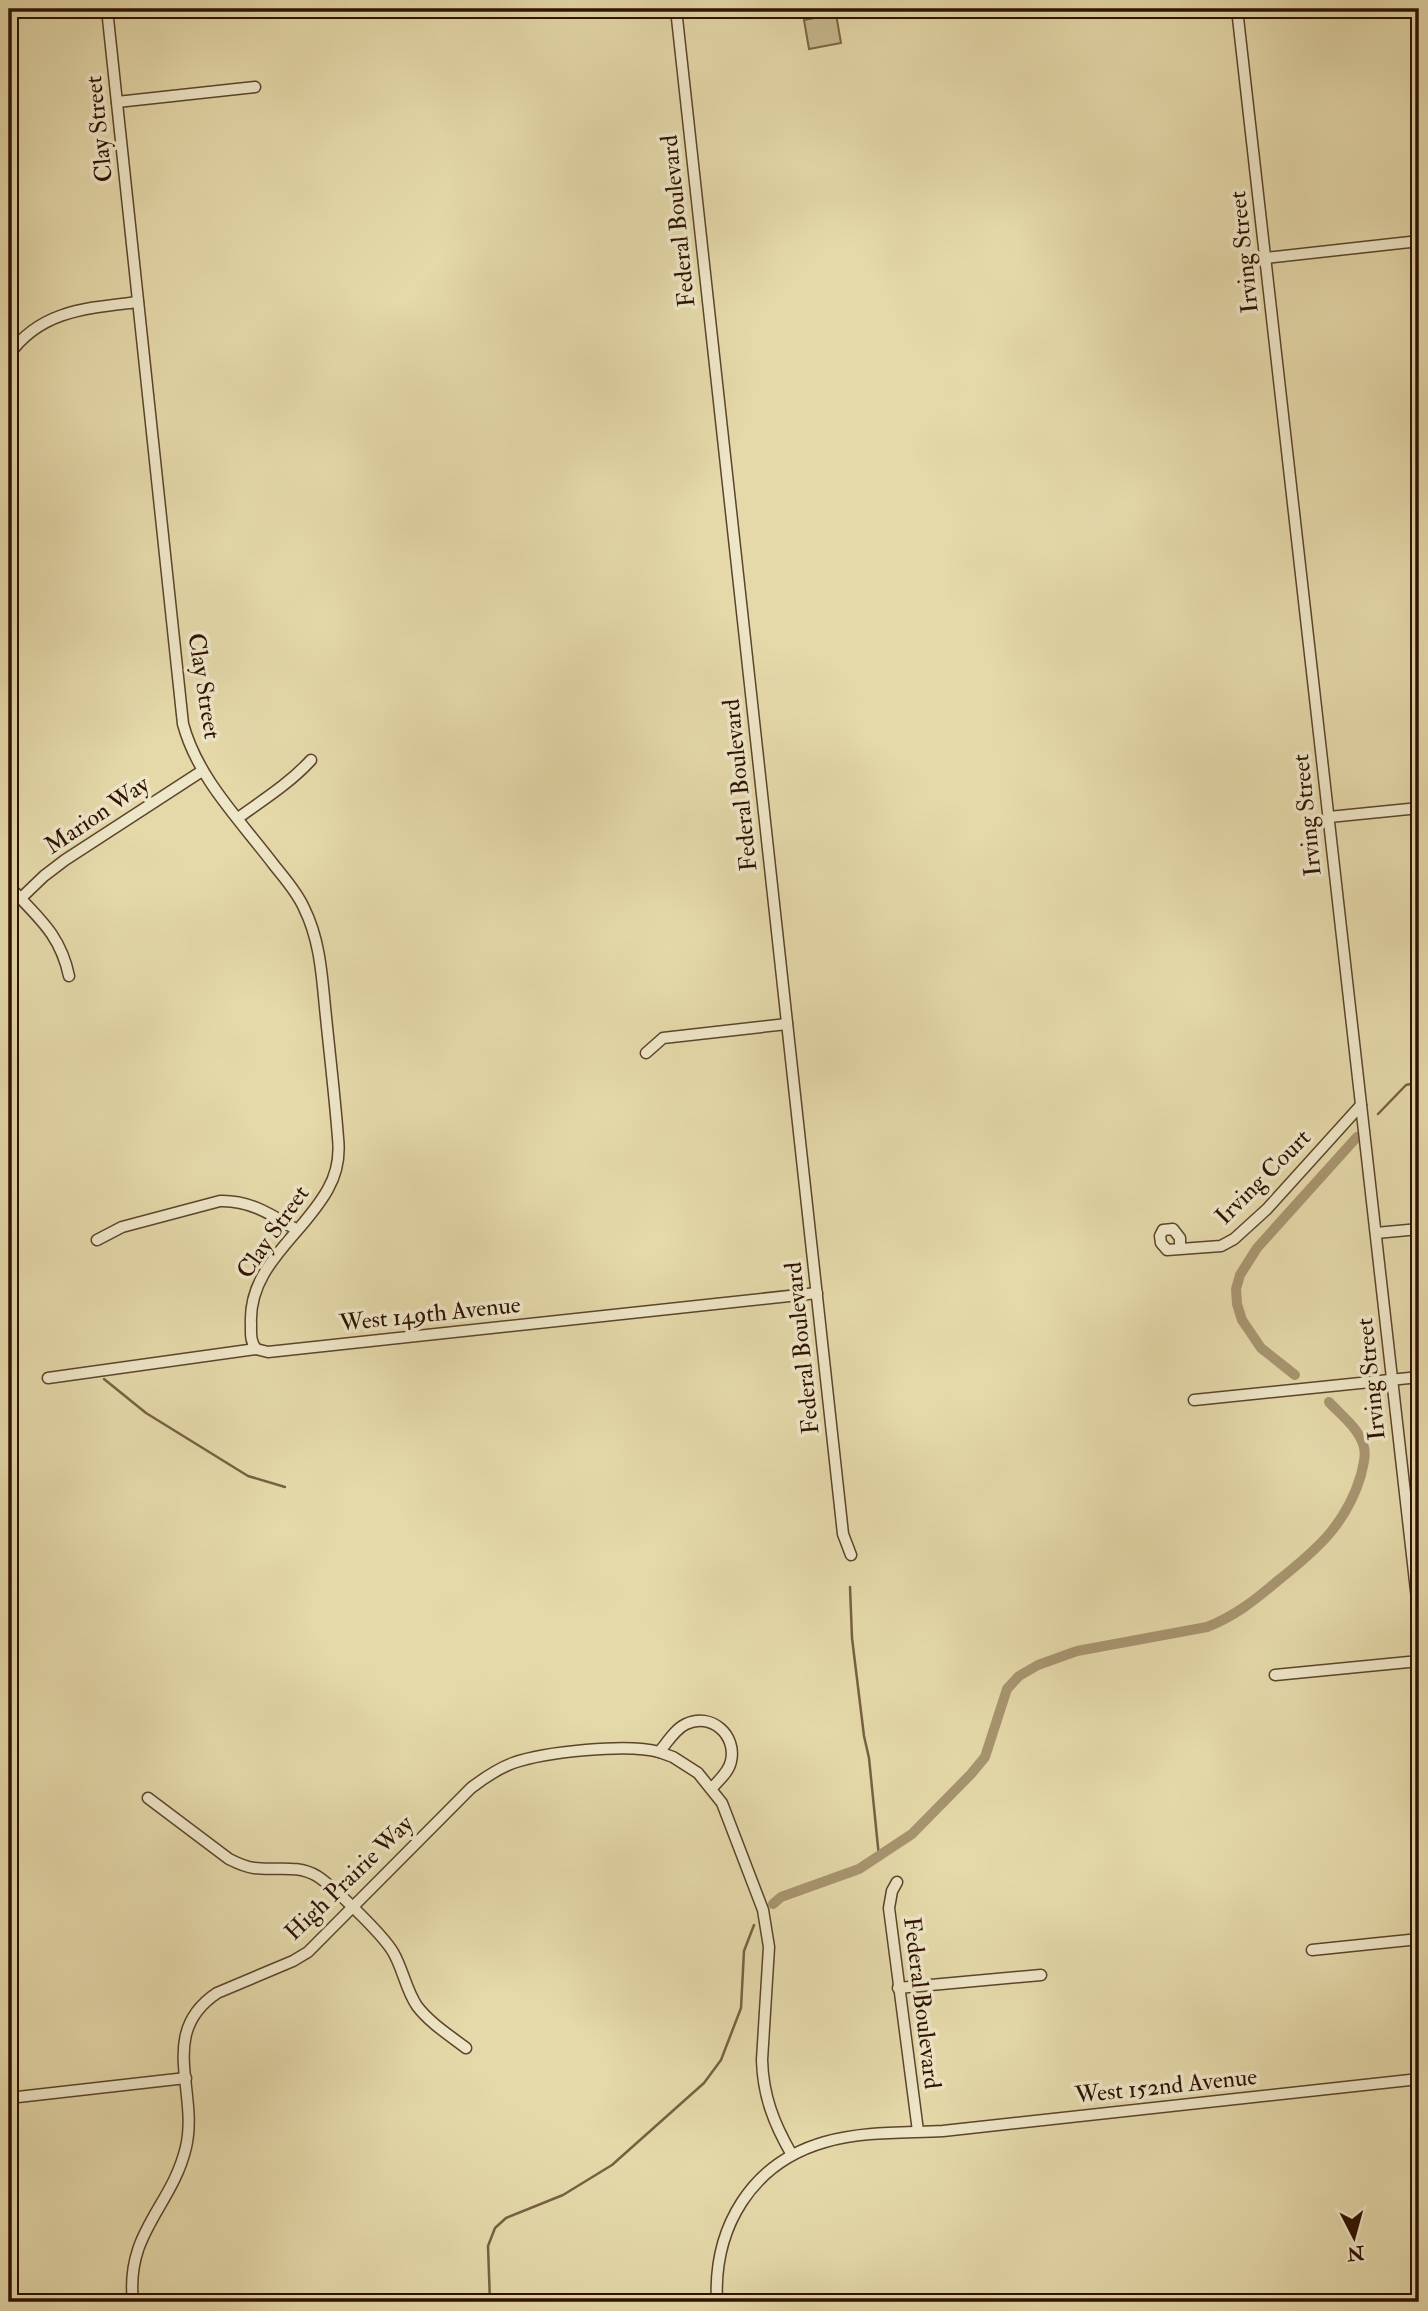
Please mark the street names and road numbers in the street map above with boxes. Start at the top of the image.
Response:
street label: Clay Street [78,74,120,184]
street label: Federal Boulevard [654,133,702,309]
street label: Irving Street [1222,189,1266,315]
street label: Clay Street [180,631,228,741]
street label: Federal Boulevard [716,697,764,873]
street label: Irving Street [1285,752,1329,878]
street label: Marion Way [39,768,156,861]
street label: Irving Court [1209,1122,1318,1231]
street label: Clay Street [230,1179,316,1285]
street label: Federal Boulevard [778,1260,826,1436]
street label: West 149th Avenue [337,1289,522,1339]
street label: Irving Street [1349,1316,1393,1442]
street label: High Prairie Way [278,1808,420,1947]
street label: Federal Boulevard [896,1915,948,2091]
street label: West 152nd Avenue [1072,2061,1259,2111]

